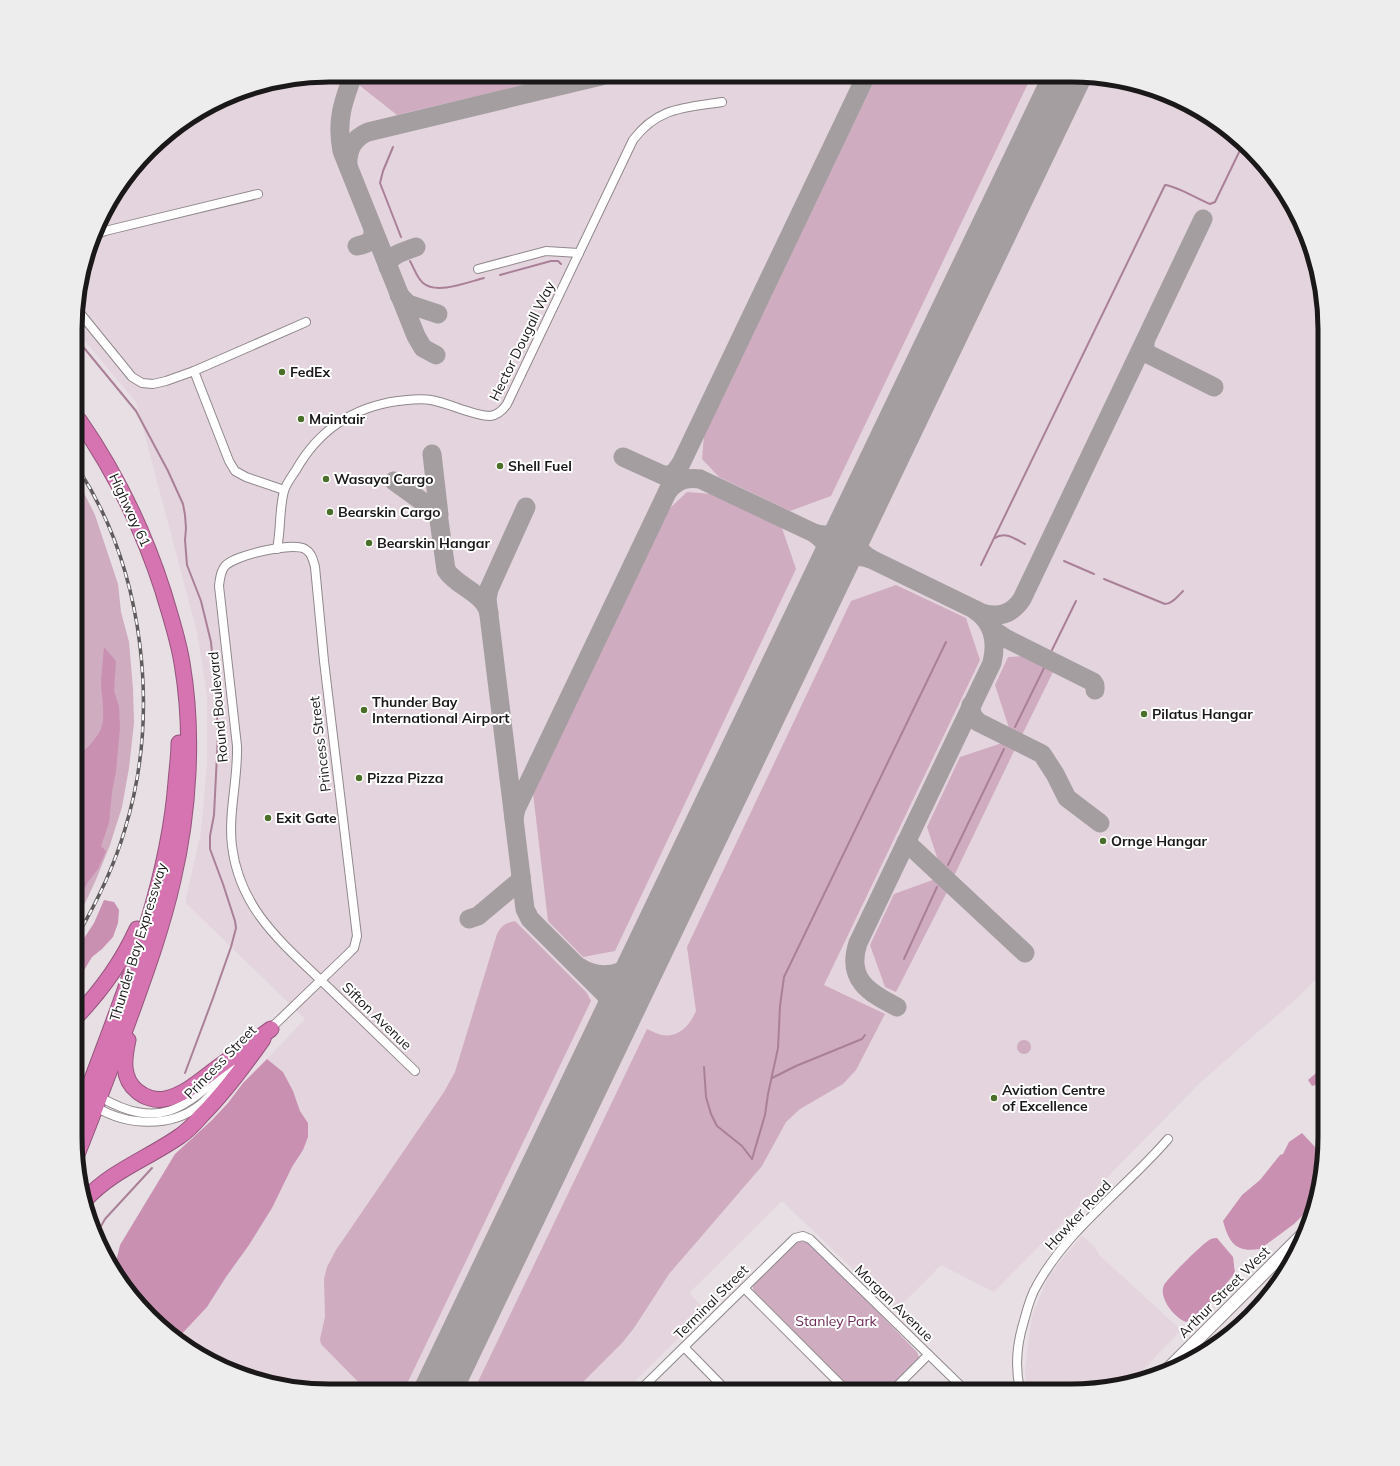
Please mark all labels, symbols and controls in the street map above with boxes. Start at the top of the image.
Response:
street label: Hector Dougall Way [485,278,559,404]
place label: FedEx [290,363,330,381]
marker: FedEx [277,367,287,377]
place label: Maintair [309,410,366,428]
marker: Maintair [296,414,306,424]
place label: Shell Fuel [508,457,572,475]
marker: Shell Fuel [495,461,505,471]
street label: Highway 61 [105,470,155,550]
place label: Wasaya Cargo [334,470,434,488]
marker: Wasaya Cargo [321,474,331,484]
place label: Bearskin Cargo [338,503,441,521]
marker: Bearskin Cargo [325,507,335,517]
place label: Bearskin Hangar [377,534,490,552]
marker: Bearskin Hangar [364,538,374,548]
street label: Round Boulevard [204,651,232,763]
place label: Thunder Bay International Airport [372,693,510,727]
street label: Princess Street [305,695,335,793]
marker: Thunder Bay International Airport [359,705,369,715]
place label: Pilatus Hangar [1152,705,1253,723]
marker: Pilatus Hangar [1139,709,1149,719]
place label: Pizza Pizza [367,769,443,787]
marker: Pizza Pizza [354,773,364,783]
place label: Exit Gate [276,809,337,827]
marker: Exit Gate [263,813,273,823]
place label: Ornge Hangar [1111,832,1208,850]
marker: Ornge Hangar [1098,836,1108,846]
street label: Thunder Bay Expressway [105,860,171,1023]
street label: Sifton Avenue [338,978,416,1054]
street label: Princess Street [180,1021,260,1103]
place label: Aviation Centre of Excellence [1002,1081,1105,1115]
marker: Aviation Centre of Excellence [989,1093,999,1103]
street label: Hawker Road [1041,1176,1115,1254]
street label: Arthur Street West [1174,1242,1274,1342]
street label: Terminal Street [670,1261,752,1343]
street label: Morgan Avenue [851,1261,937,1345]
park label: Stanley Park [795,1312,878,1330]

